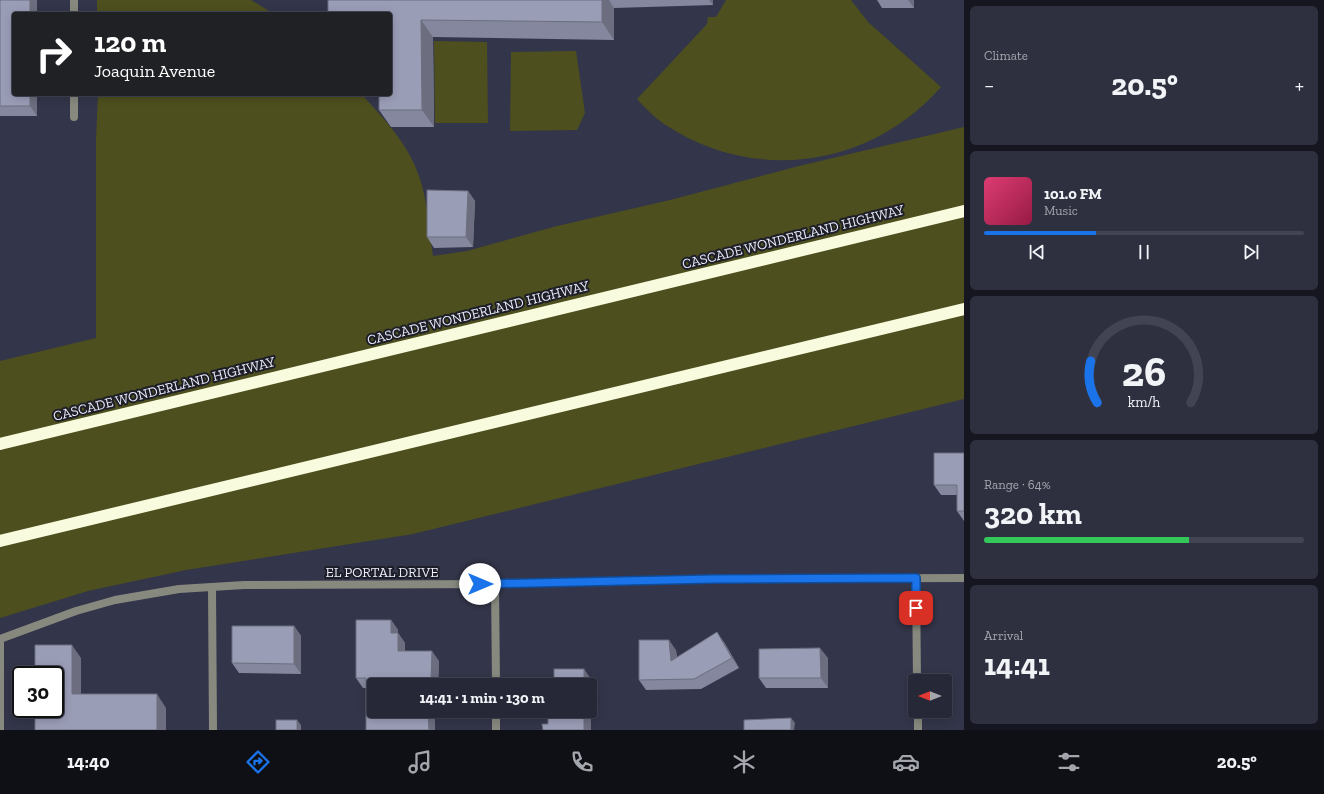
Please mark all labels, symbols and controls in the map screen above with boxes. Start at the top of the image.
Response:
text: 120 m [94,26,166,59]
icon: right [28,28,80,80]
text: Climate [984,48,1028,63]
text: Joaquin Avenue [94,60,215,82]
text: 20.5° [1111,67,1178,103]
text: − [984,72,994,99]
text: + [1295,72,1304,99]
text: 101.0 FM [1044,185,1102,203]
street label: CASCADE WONDERLAND HIGHWAY [680,201,906,273]
text: Music [1044,203,1078,218]
icon: previous [1026,241,1048,263]
icon: pause [1133,241,1155,263]
icon: next [1240,241,1262,263]
street label: CASCADE WONDERLAND HIGHWAY [365,277,591,349]
text: 26 [1122,347,1166,397]
street label: CASCADE WONDERLAND HIGHWAY [51,353,277,425]
text: km/h [1128,394,1160,411]
text: Range · 64% [984,477,1051,492]
text: 320 km [984,496,1082,532]
position arrow [459,563,501,605]
street label: EL PORTAL DRIVE [326,564,438,581]
pin [899,591,933,625]
icon: arrive [905,597,927,619]
text: Arrival [984,628,1023,643]
text: 14:41 [984,647,1050,683]
speed limit sign: 30 [12,666,64,718]
north arrow [908,674,952,718]
map controls [908,674,952,718]
text: 14:41 · 1 min · 130 m [419,689,545,707]
icon: directions [244,748,272,776]
icon: music [406,748,434,776]
icon: phone [568,748,596,776]
icon: climate [730,748,758,776]
icon: car [892,748,920,776]
icon: filters [1055,748,1083,776]
text: 14:40 [67,751,110,773]
text: 20.5° [1217,751,1257,773]

